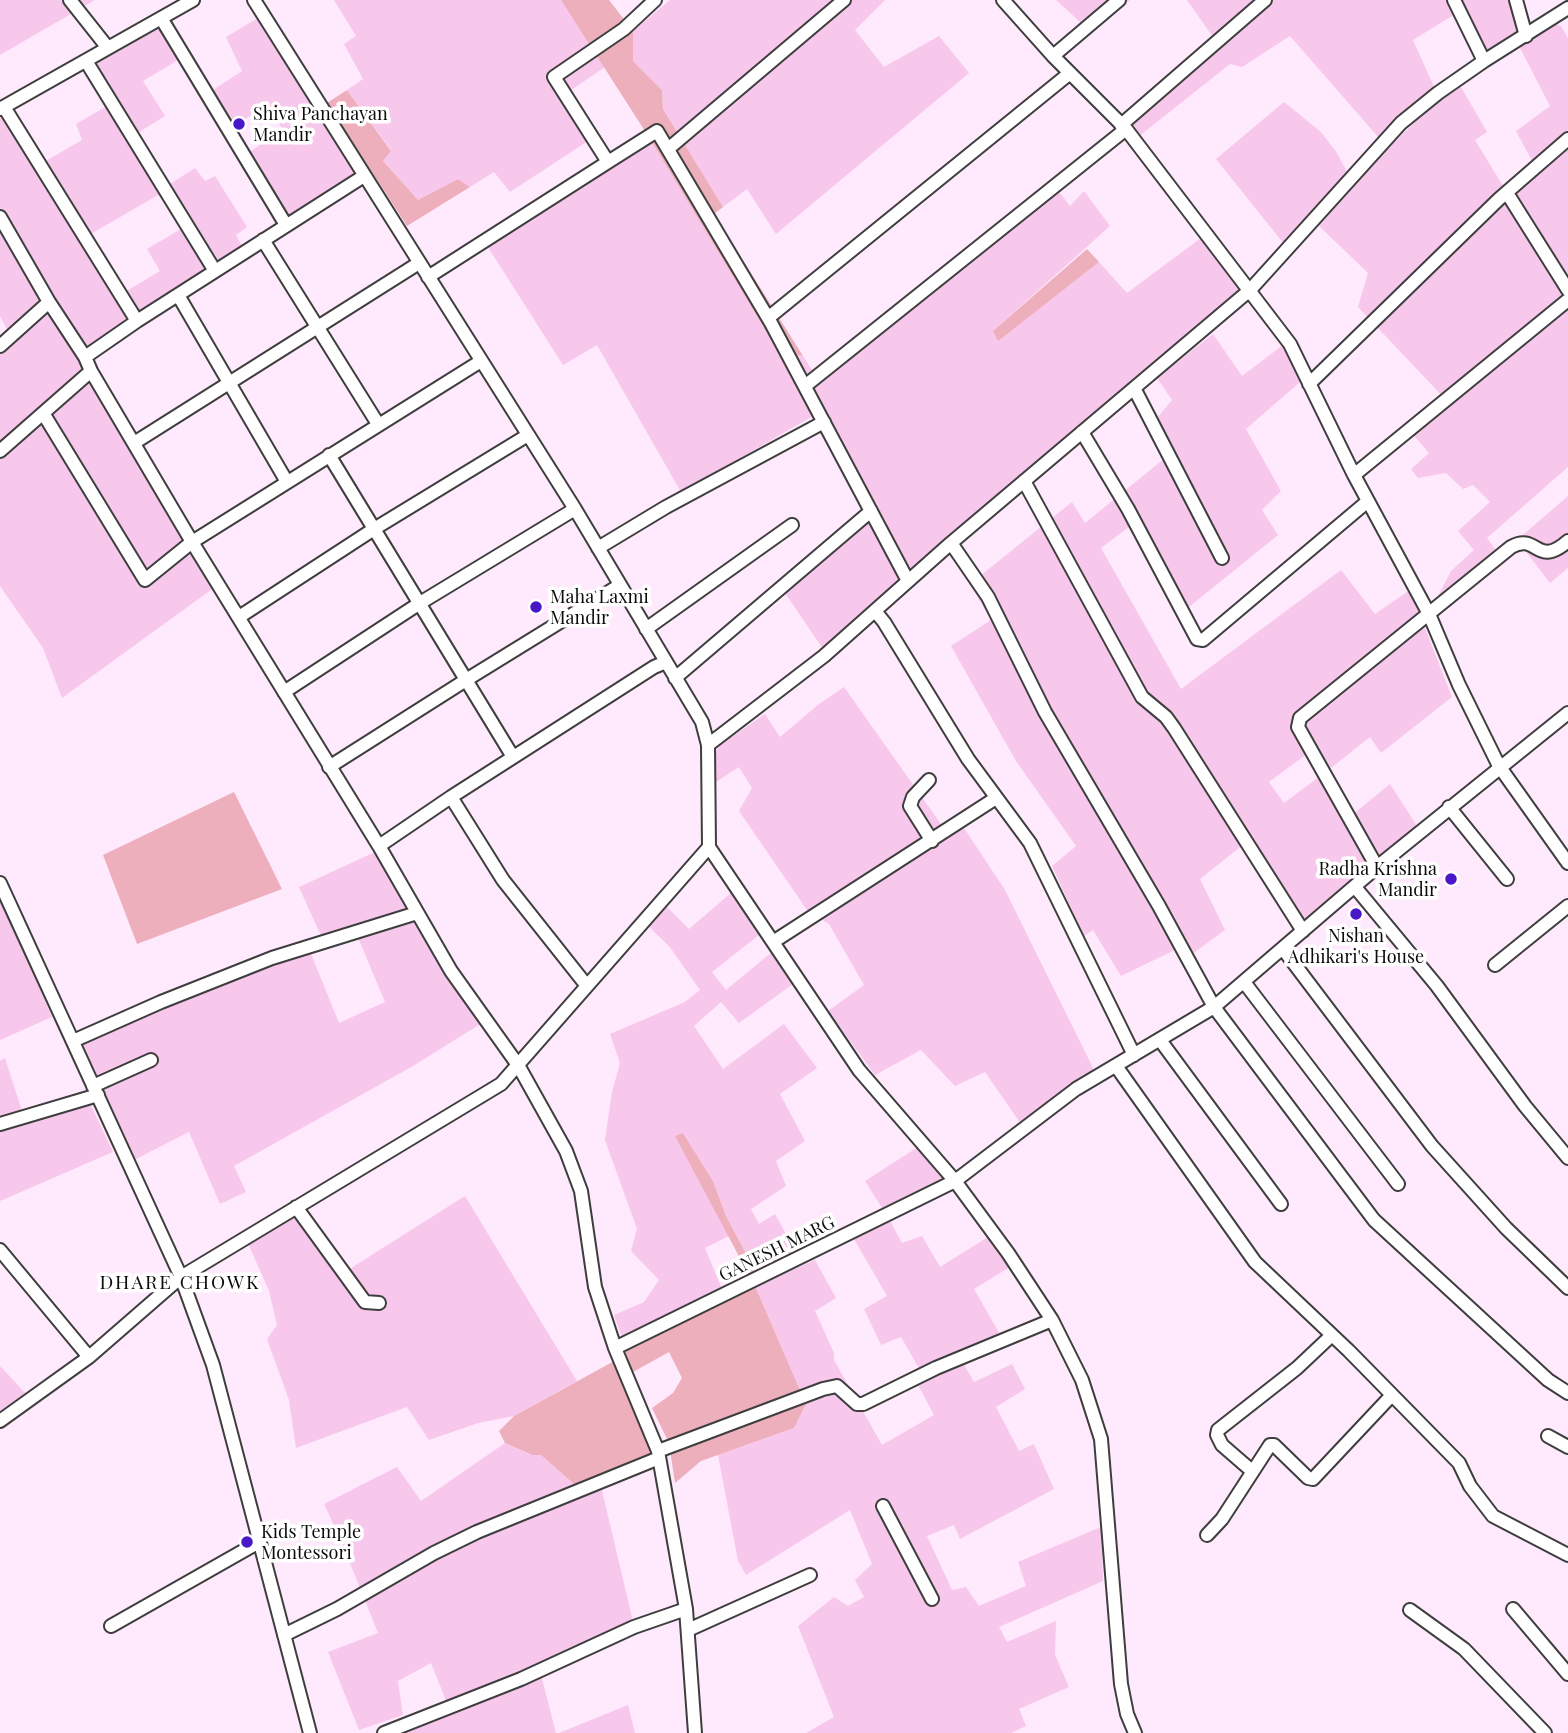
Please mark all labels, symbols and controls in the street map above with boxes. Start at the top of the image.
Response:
place label: Shiva Panchayan Mandir [253,103,388,146]
marker: Shiva Panchayan Mandir [231,116,247,132]
place label: Maha Laxmi Mandir [550,586,649,628]
marker: Maha Laxmi Mandir [528,599,544,615]
place label: Radha Krishna Mandir [1318,858,1437,900]
marker: Radha Krishna Mandir [1443,871,1459,887]
marker: Nishan Adhikari's House [1348,906,1364,922]
place label: Nishan Adhikari's House [1288,925,1424,968]
street label: GANESH MARG [716,1212,838,1286]
district label: DHARE CHOWK [101,1272,259,1294]
place label: Kids Temple Montessori [261,1521,361,1564]
marker: Kids Temple Montessori [239,1534,255,1550]

